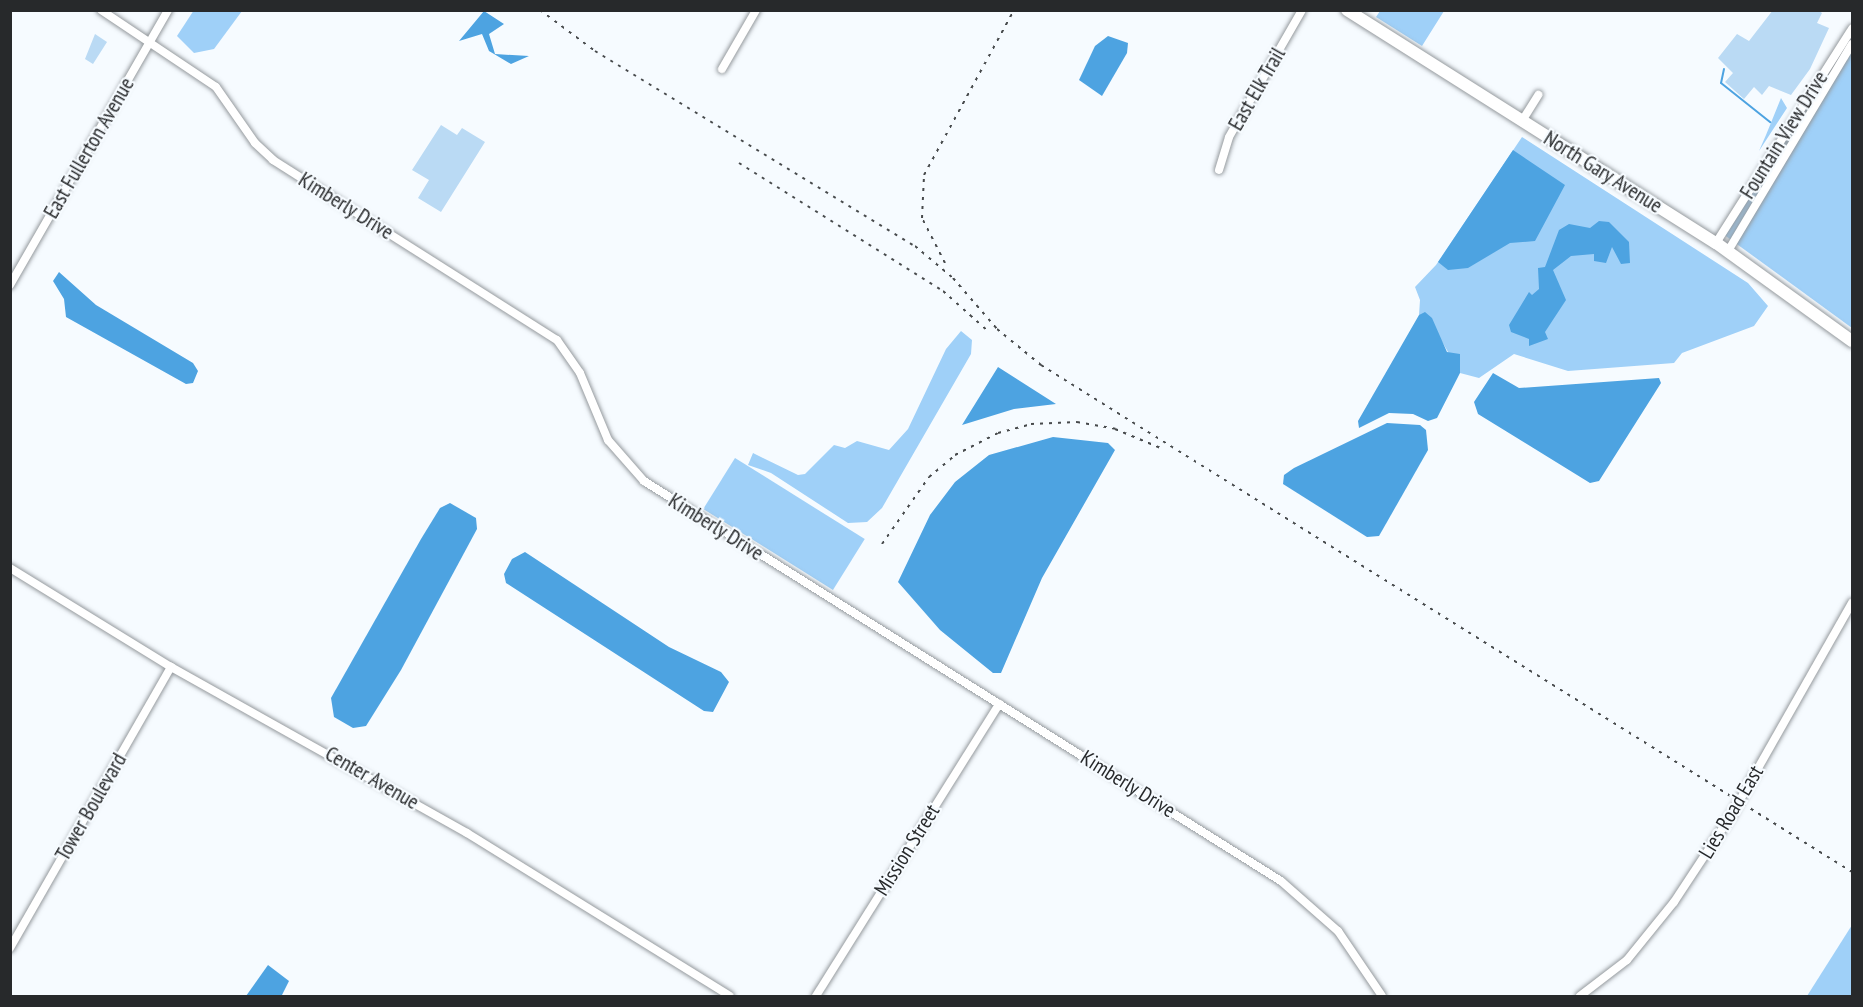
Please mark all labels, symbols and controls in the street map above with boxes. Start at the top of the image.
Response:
street label: East Elk Trail [1223,43,1291,135]
street label: Fountain View Drive [1735,66,1833,204]
street label: East Fullerton Avenue [38,73,140,223]
street label: North Gary Avenue [1539,125,1667,219]
street label: Kimberly Drive [294,167,398,245]
street label: Kimberly Drive [664,488,768,566]
street label: Center Avenue [320,741,424,815]
street label: Kimberly Drive [1076,745,1180,823]
street label: Tower Boulevard [50,749,132,865]
street label: Lies Road East [1693,761,1769,863]
street label: Mission Street [869,800,945,900]

